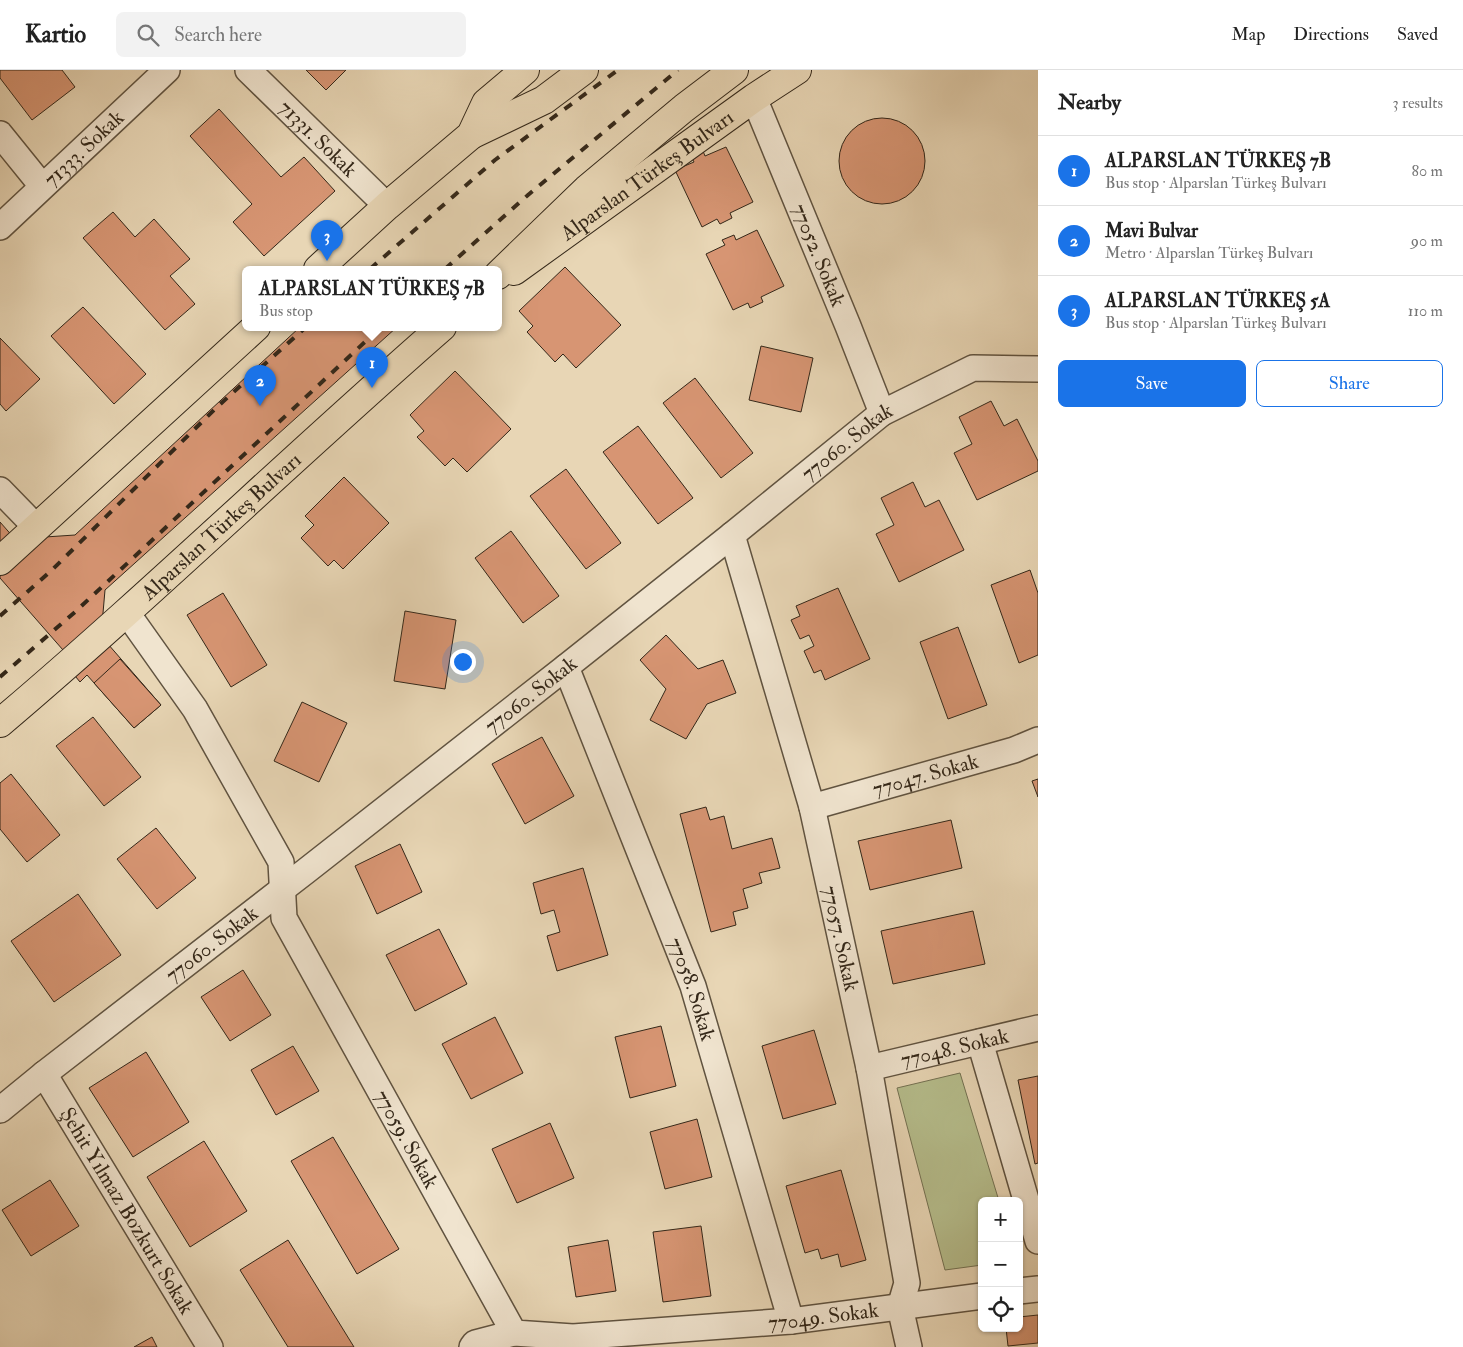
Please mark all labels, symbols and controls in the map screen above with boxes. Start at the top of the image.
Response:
search box [116,12,466,57]
text: Kartio [25,19,86,50]
icon: search [134,21,162,49]
text: Search here [174,23,262,47]
text: Map [1232,23,1265,46]
text: Directions [1293,23,1369,46]
text: Saved [1397,23,1438,46]
text: Nearby [1058,89,1121,116]
text: 3 results [1392,93,1443,113]
street label: 71331. Sokak [273,94,363,183]
street label: 71333. Sokak [38,104,130,193]
street label: Alparslan Türkeş Bulvarı [555,104,740,248]
text: ALPARSLAN TÜRKEŞ 7B [1105,149,1331,173]
text: 1 [1071,161,1077,181]
text: 80 m [1412,161,1443,181]
text: Bus stop · Alparslan Türkeş Bulvarı [1105,173,1327,193]
street label: 77052. Sokak [785,200,852,311]
text: Mavi Bulvar [1105,219,1198,243]
pin: 3 [311,220,343,261]
text: 2 [1070,231,1078,251]
text: 90 m [1411,231,1443,251]
text: Metro · Alparslan Türkeş Bulvarı [1105,243,1313,263]
popup [242,266,502,331]
text: ALPARSLAN TÜRKEŞ 7B [259,277,485,301]
text: ALPARSLAN TÜRKEŞ 5A [1105,289,1330,313]
text: Bus stop [259,301,313,321]
text: 3 [1071,301,1077,321]
text: 110 m [1408,301,1443,321]
text: Bus stop · Alparslan Türkeş Bulvarı [1105,313,1327,333]
pin: 1 [356,347,388,388]
button: Save [1058,360,1246,407]
button: Share [1256,360,1443,407]
pin: 2 [244,365,276,406]
street label: 77060. Sokak [796,397,897,487]
street label: Alparslan Türkeş Bulvarı [135,447,307,607]
your location [450,649,476,675]
street label: 77060. Sokak [479,650,583,740]
street label: 77047. Sokak [870,748,982,803]
street label: 77057. Sokak [816,883,865,994]
street label: 77060. Sokak [160,900,264,989]
street label: 77058. Sokak [661,934,721,1044]
street label: 77048. Sokak [898,1022,1011,1074]
street label: 77059. Sokak [368,1085,444,1193]
street label: Şehit Yılmaz Bozkurt Sokak [54,1103,200,1319]
map controls [978,1197,1023,1332]
button: + [978,1197,1023,1242]
button: − [978,1242,1023,1287]
button: locate [978,1287,1023,1332]
street label: 77049. Sokak [767,1297,880,1337]

